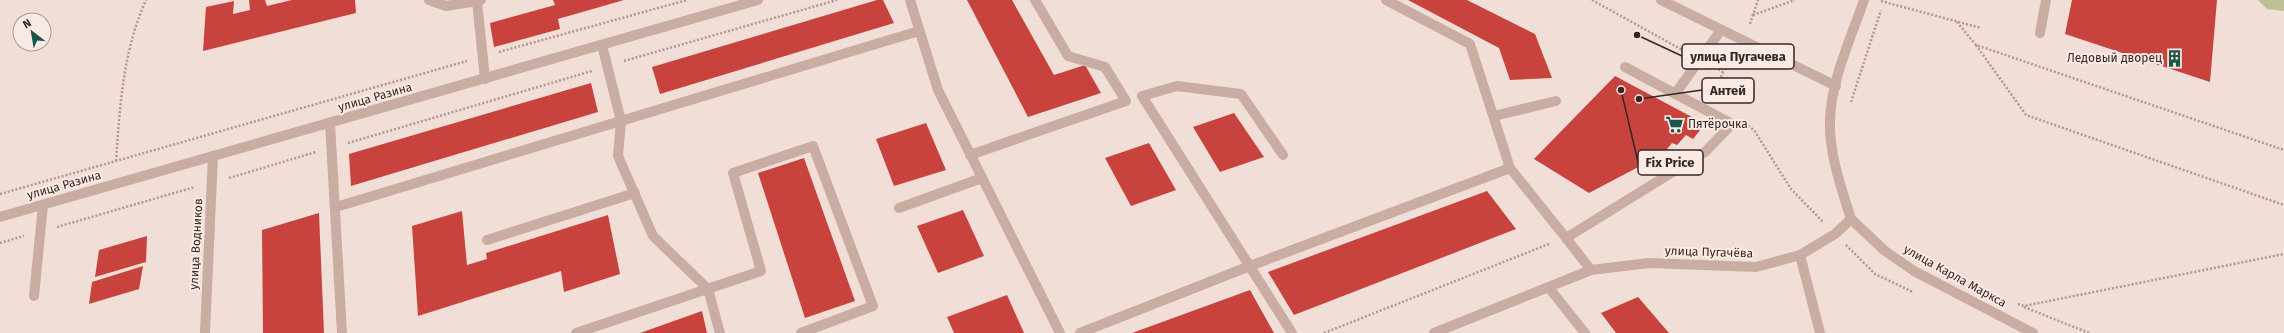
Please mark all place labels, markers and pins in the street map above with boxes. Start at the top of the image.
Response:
callout: улица Пугачева [1682,44,1794,69]
building icon: Ледовый дворец [2165,48,2185,68]
place label: Ледовый дворец [2067,51,2162,65]
callout: Антей [1702,78,1754,103]
supermarket icon: Пятёрочка [1665,114,1685,134]
place label: Пятёрочка [1688,117,1748,131]
callout: Fix Price [1638,150,1703,175]

